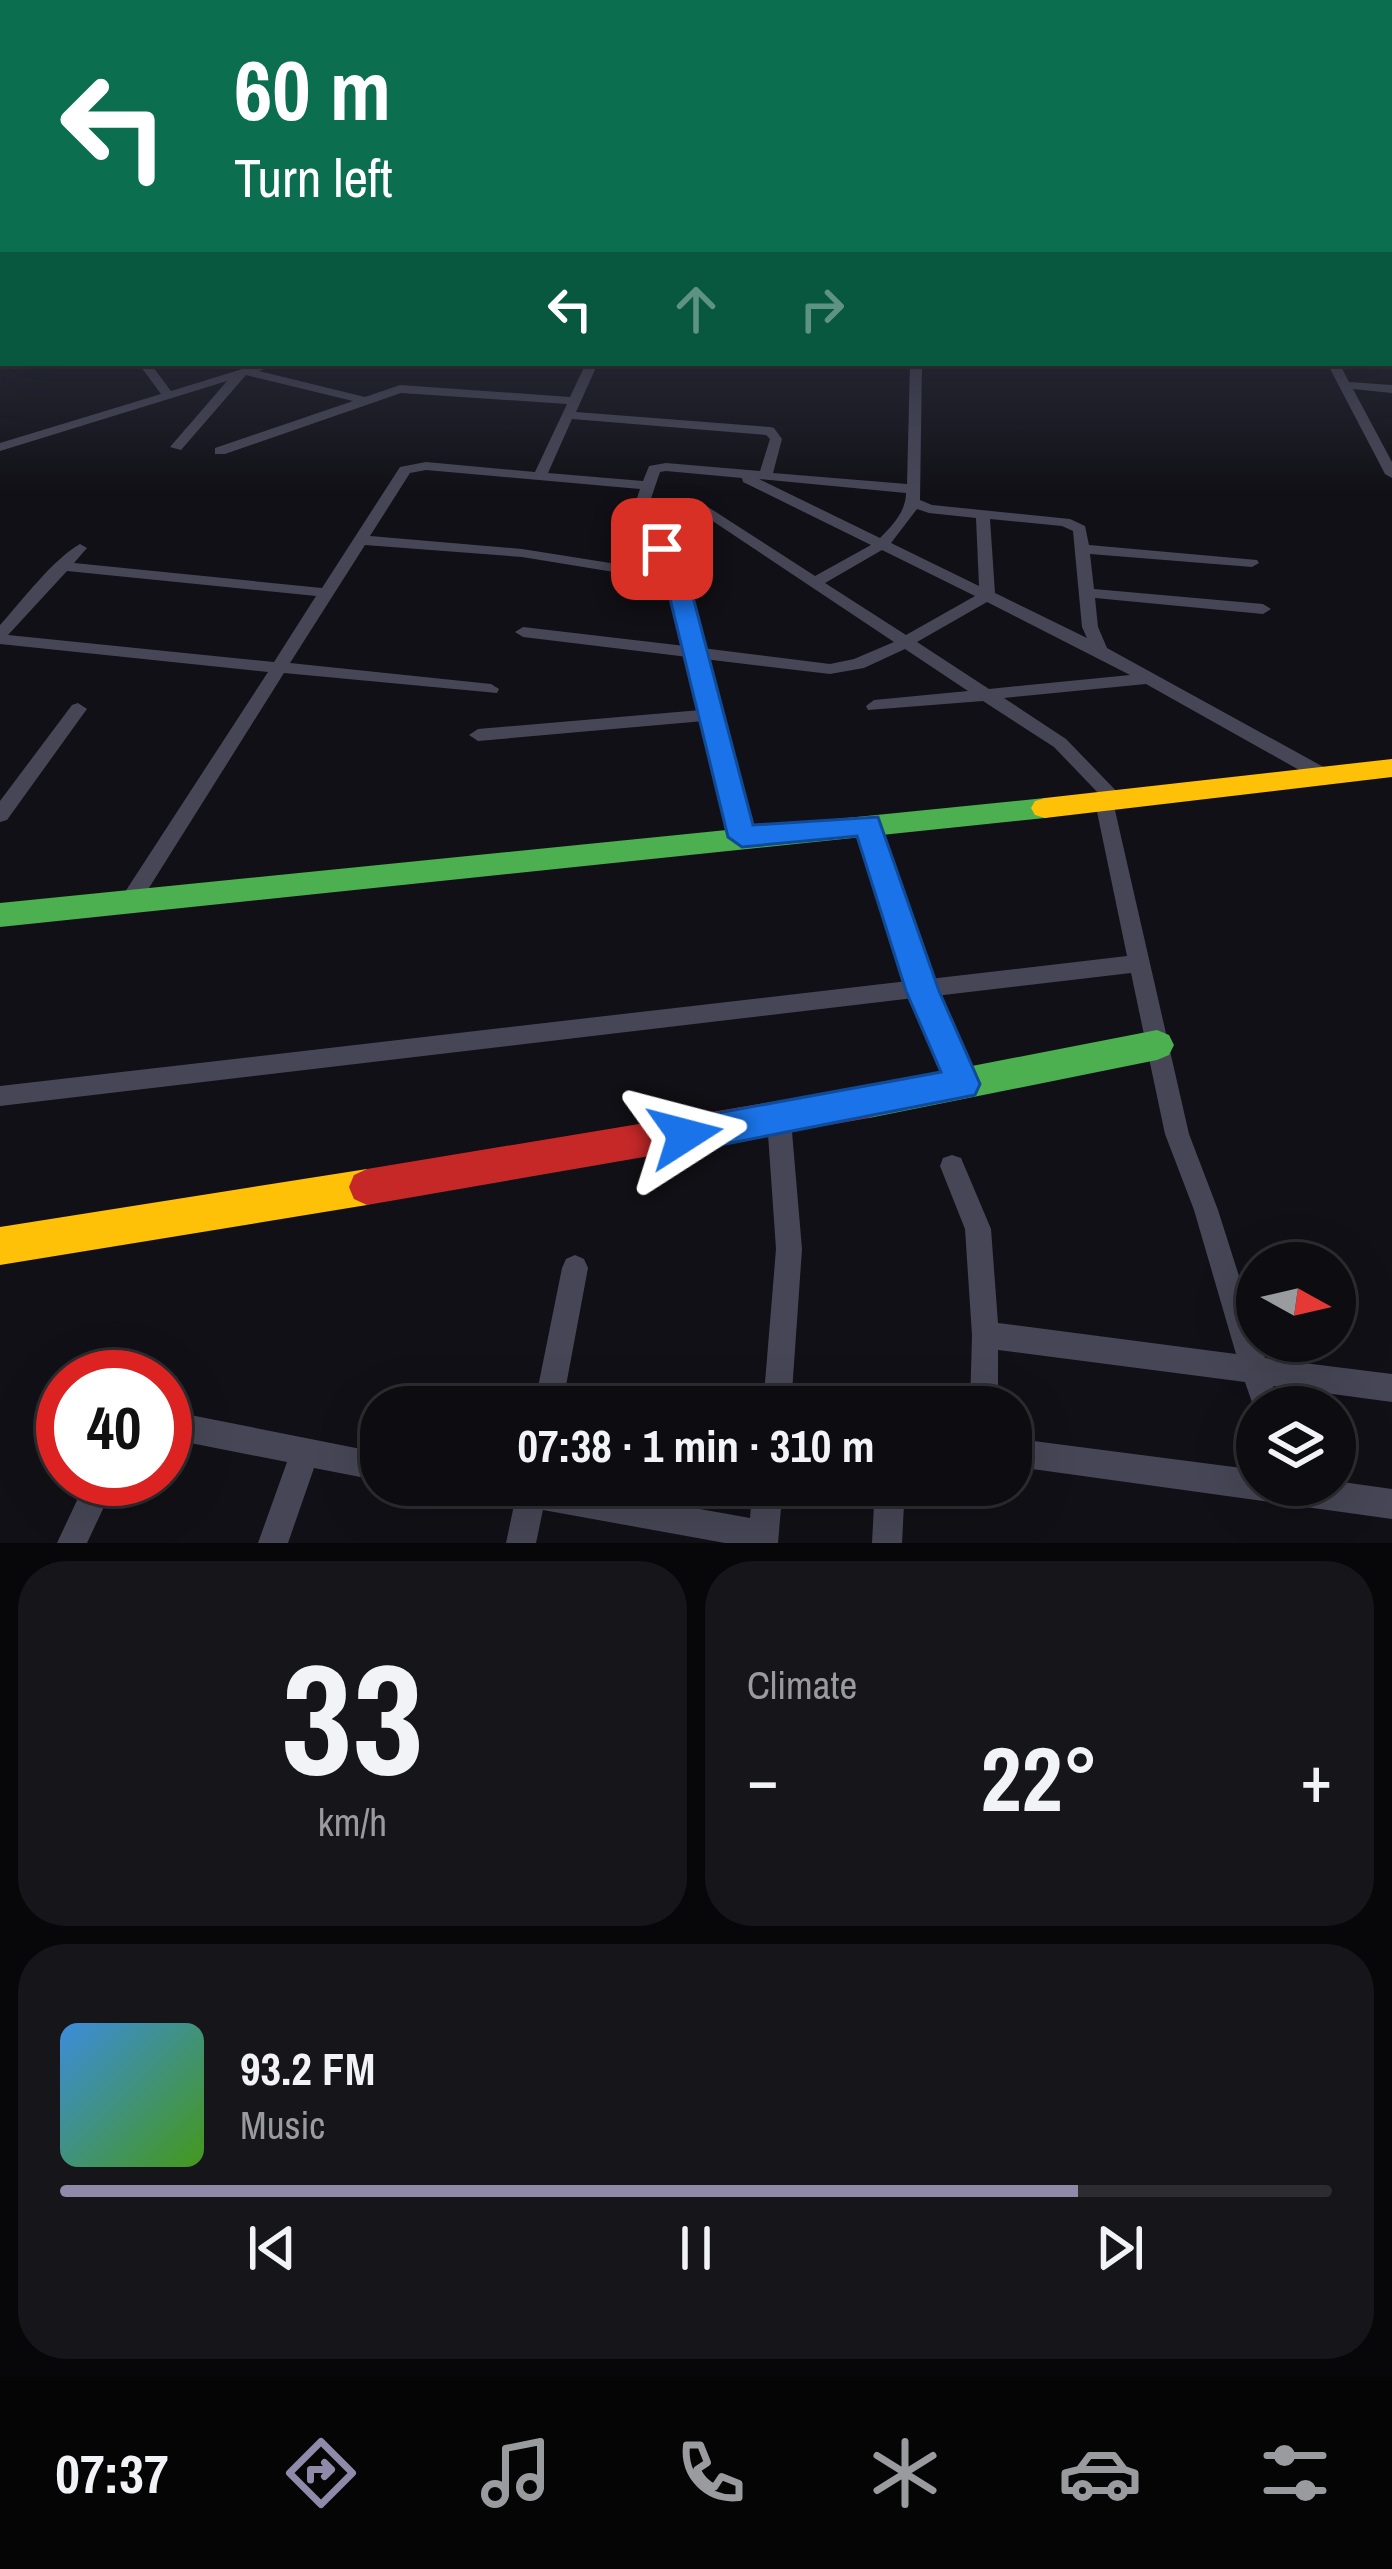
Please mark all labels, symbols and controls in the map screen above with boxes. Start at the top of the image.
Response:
text: 60 m [234,33,391,146]
icon: left [36,48,192,204]
text: Turn left [234,141,393,214]
icon: left [537,276,603,342]
icon: ahead [663,276,729,342]
icon: right [789,276,855,342]
pin [611,498,713,600]
icon: arrive [629,516,695,582]
position arrow [622,1072,748,1198]
north arrow [1236,1242,1356,1362]
map controls [1236,1242,1356,1506]
speed limit sign: 40 [36,1350,192,1506]
button: layers [1236,1386,1356,1506]
text: 07:38 · 1 min · 310 m [518,1415,874,1476]
text: 33 [281,1613,424,1823]
text: Climate [747,1659,857,1711]
text: 22° [980,1718,1099,1839]
text: − [747,1734,779,1823]
text: + [1300,1734,1332,1823]
text: km/h [318,1796,387,1848]
text: 93.2 FM [240,2038,375,2099]
text: Music [240,2099,325,2151]
icon: previous [239,2215,305,2281]
icon: pause [663,2215,729,2281]
icon: next [1087,2215,1153,2281]
icon: directions [279,2431,363,2515]
icon: music [474,2431,558,2515]
icon: phone [669,2431,753,2515]
icon: climate [863,2431,947,2515]
icon: car [1058,2431,1142,2515]
icon: filters [1253,2431,1337,2515]
text: 07:37 [55,2437,169,2510]

